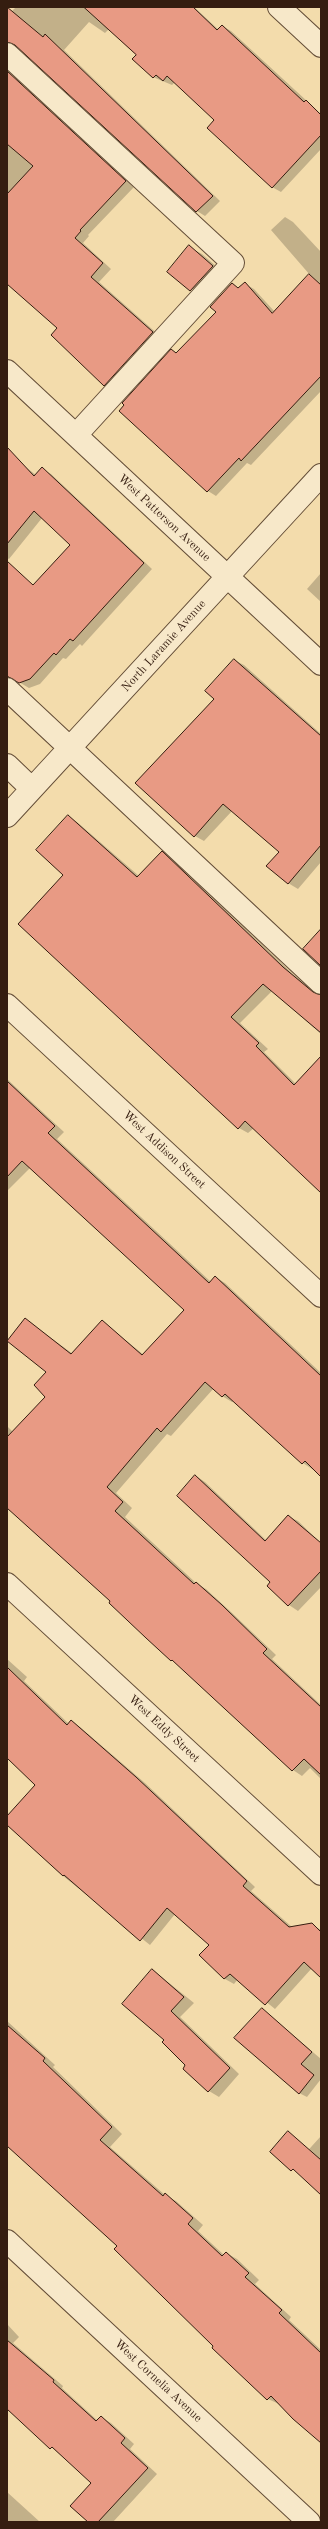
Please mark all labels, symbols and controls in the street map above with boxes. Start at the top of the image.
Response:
street label: West Patterson Avenue [115,471,213,565]
street label: North Laramie Avenue [119,597,209,695]
street label: West Addison Street [120,1108,208,1192]
street label: West Eddy Street [125,1692,203,1766]
street label: West Cornelia Avenue [111,2337,205,2425]

